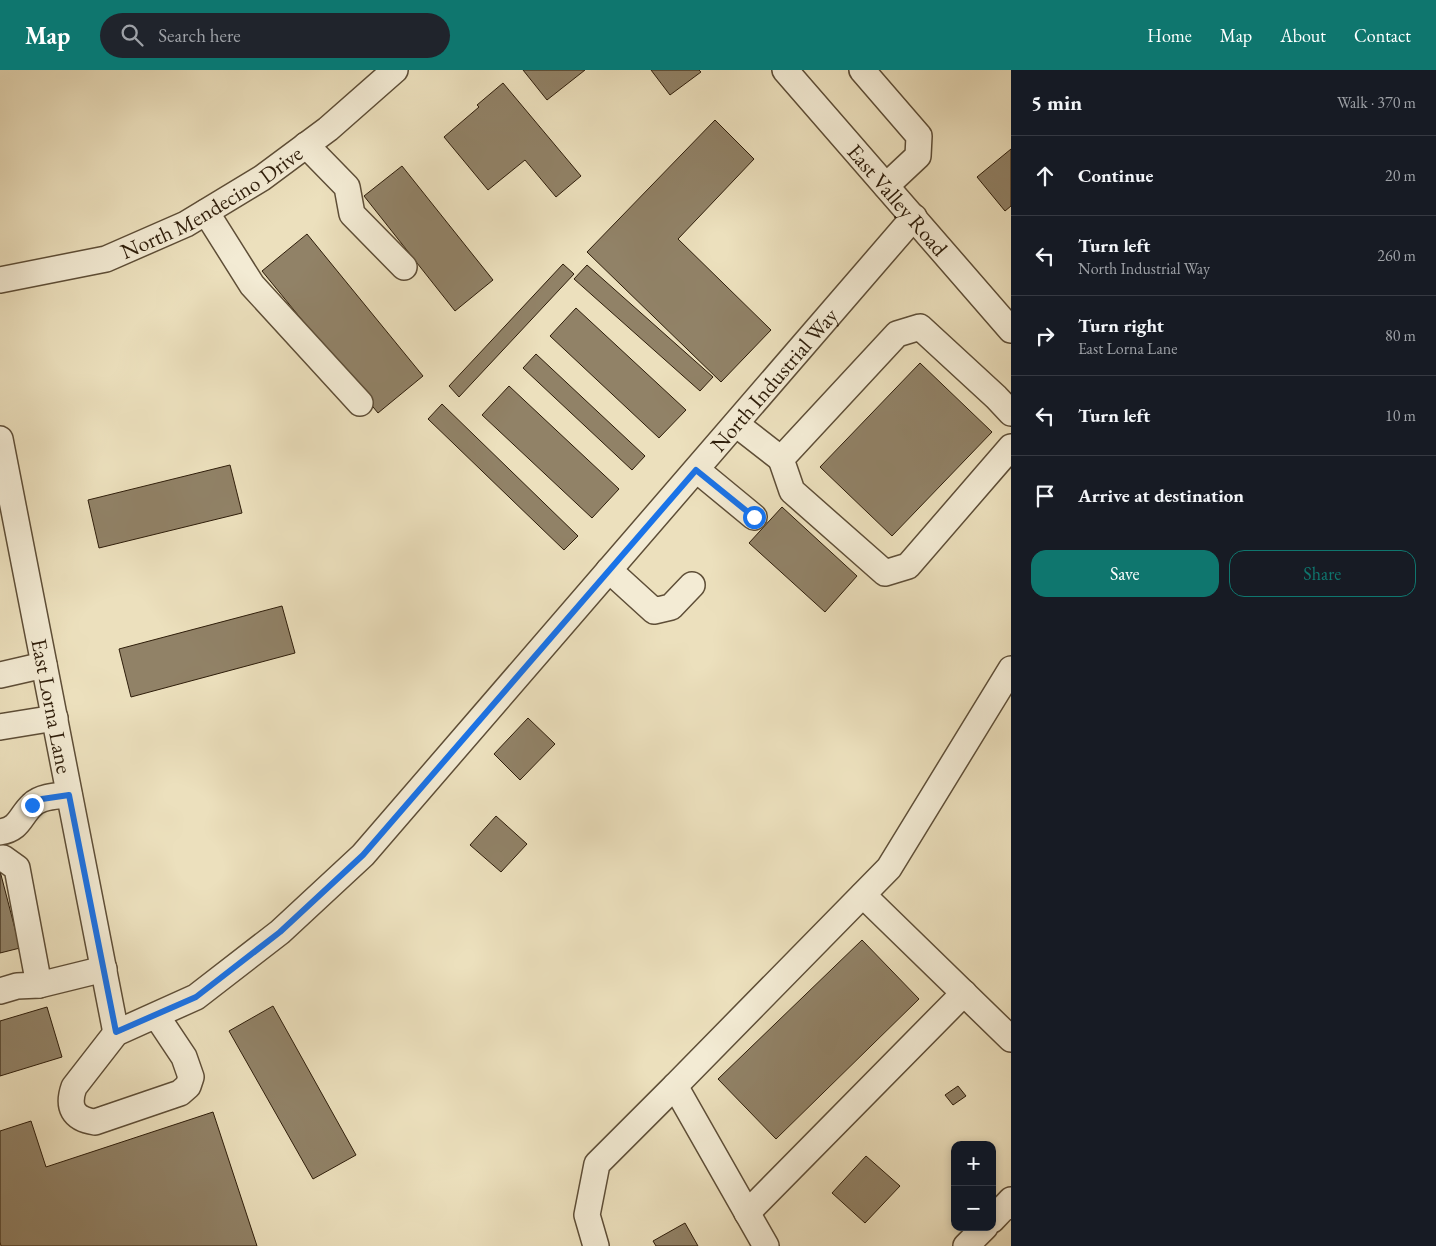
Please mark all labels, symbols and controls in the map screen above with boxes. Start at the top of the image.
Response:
search box [100,13,450,58]
text: Map [25,20,70,51]
icon: search [118,21,146,49]
text: Search here [158,23,241,48]
text: Home [1147,24,1192,47]
text: Map [1220,24,1252,47]
text: About [1280,24,1326,47]
text: Contact [1354,24,1411,47]
text: 5 min [1031,89,1082,116]
text: Walk · 370 m [1337,92,1416,113]
street label: North Mendecino Drive [116,138,308,265]
street label: East Valley Road [841,138,955,263]
icon: ahead [1031,162,1059,190]
text: Continue [1078,163,1153,188]
text: 20 m [1385,165,1416,186]
text: Turn left [1078,233,1150,258]
icon: left [1031,242,1059,270]
text: 260 m [1377,245,1416,266]
text: North Industrial Way [1078,258,1210,279]
street label: North Industrial Way [703,301,844,458]
text: Turn right [1078,313,1164,338]
icon: right [1031,322,1059,350]
text: 80 m [1385,325,1416,346]
text: East Lorna Lane [1078,338,1177,359]
icon: left [1031,402,1059,430]
text: Turn left [1078,403,1150,428]
text: 10 m [1385,405,1416,426]
icon: arrive [1031,482,1059,510]
text: Arrive at destination [1078,483,1244,508]
route start [743,506,766,529]
button: Save [1031,550,1219,597]
button: Share [1229,550,1416,597]
street label: East Lorna Lane [25,636,80,776]
route end [21,794,44,817]
map controls [951,1141,996,1231]
button: + [951,1141,996,1186]
button: − [951,1186,996,1231]

